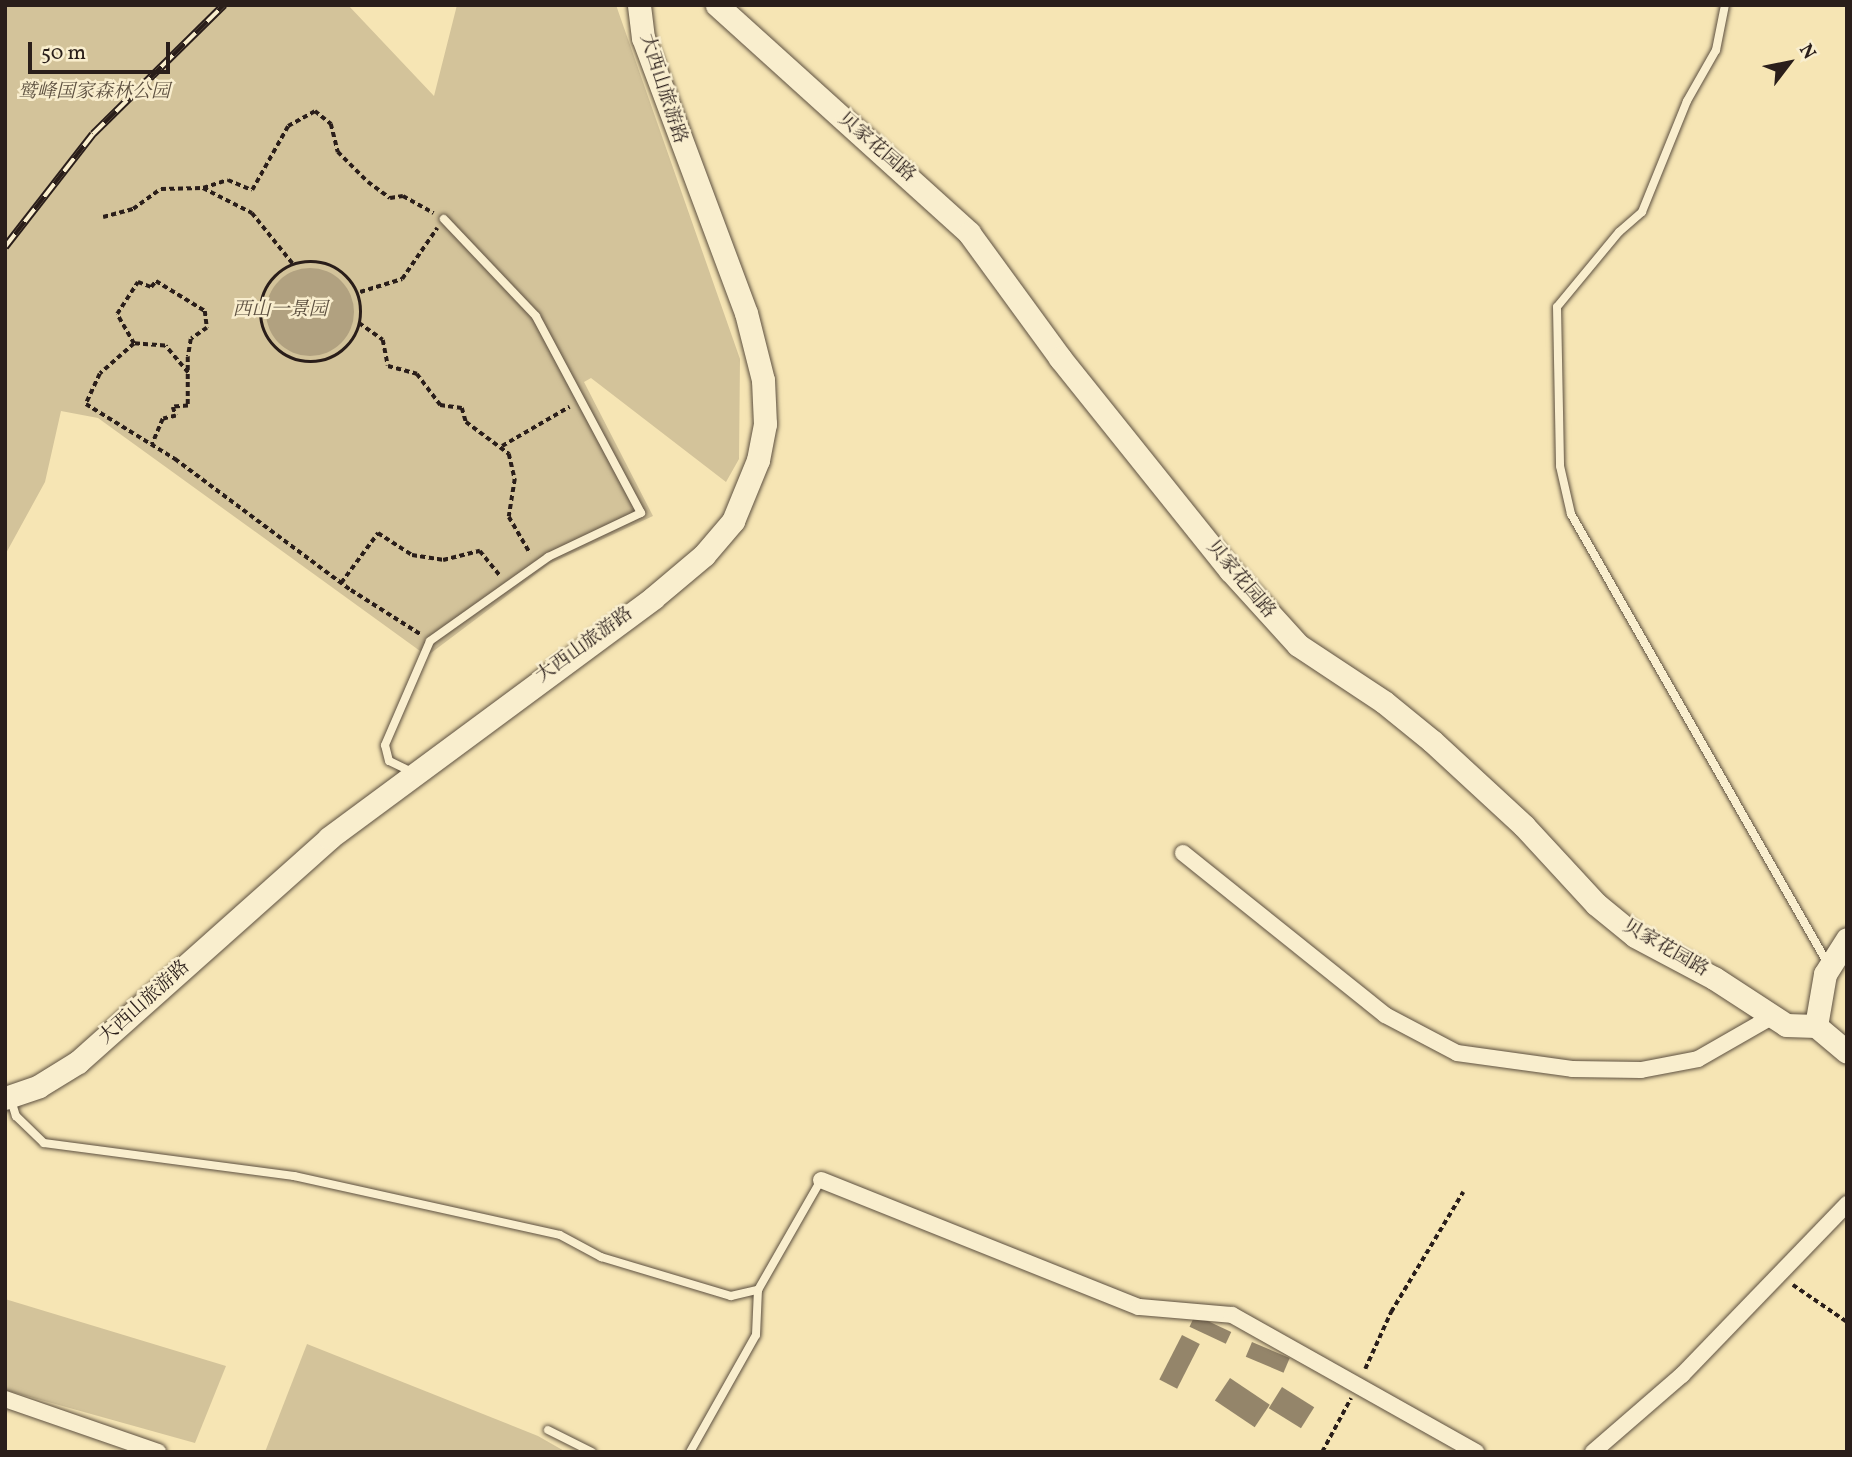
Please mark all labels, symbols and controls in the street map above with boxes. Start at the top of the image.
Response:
scale bar [32,28,173,72]
north arrow [1754,28,1824,98]
street label: 大西山旅游路 [634,31,690,147]
text: 50 m [41,39,86,68]
text: N [1792,39,1821,65]
park label: 鹫峰国家森林公园 [18,82,170,104]
street label: 贝家花园路 [833,108,919,188]
park label: 西山一景园 [233,300,327,322]
street label: 贝家花园路 [1201,536,1279,624]
street label: 大西山旅游路 [532,603,638,689]
street label: 贝家花园路 [1618,915,1712,983]
street label: 大西山旅游路 [95,956,195,1050]

